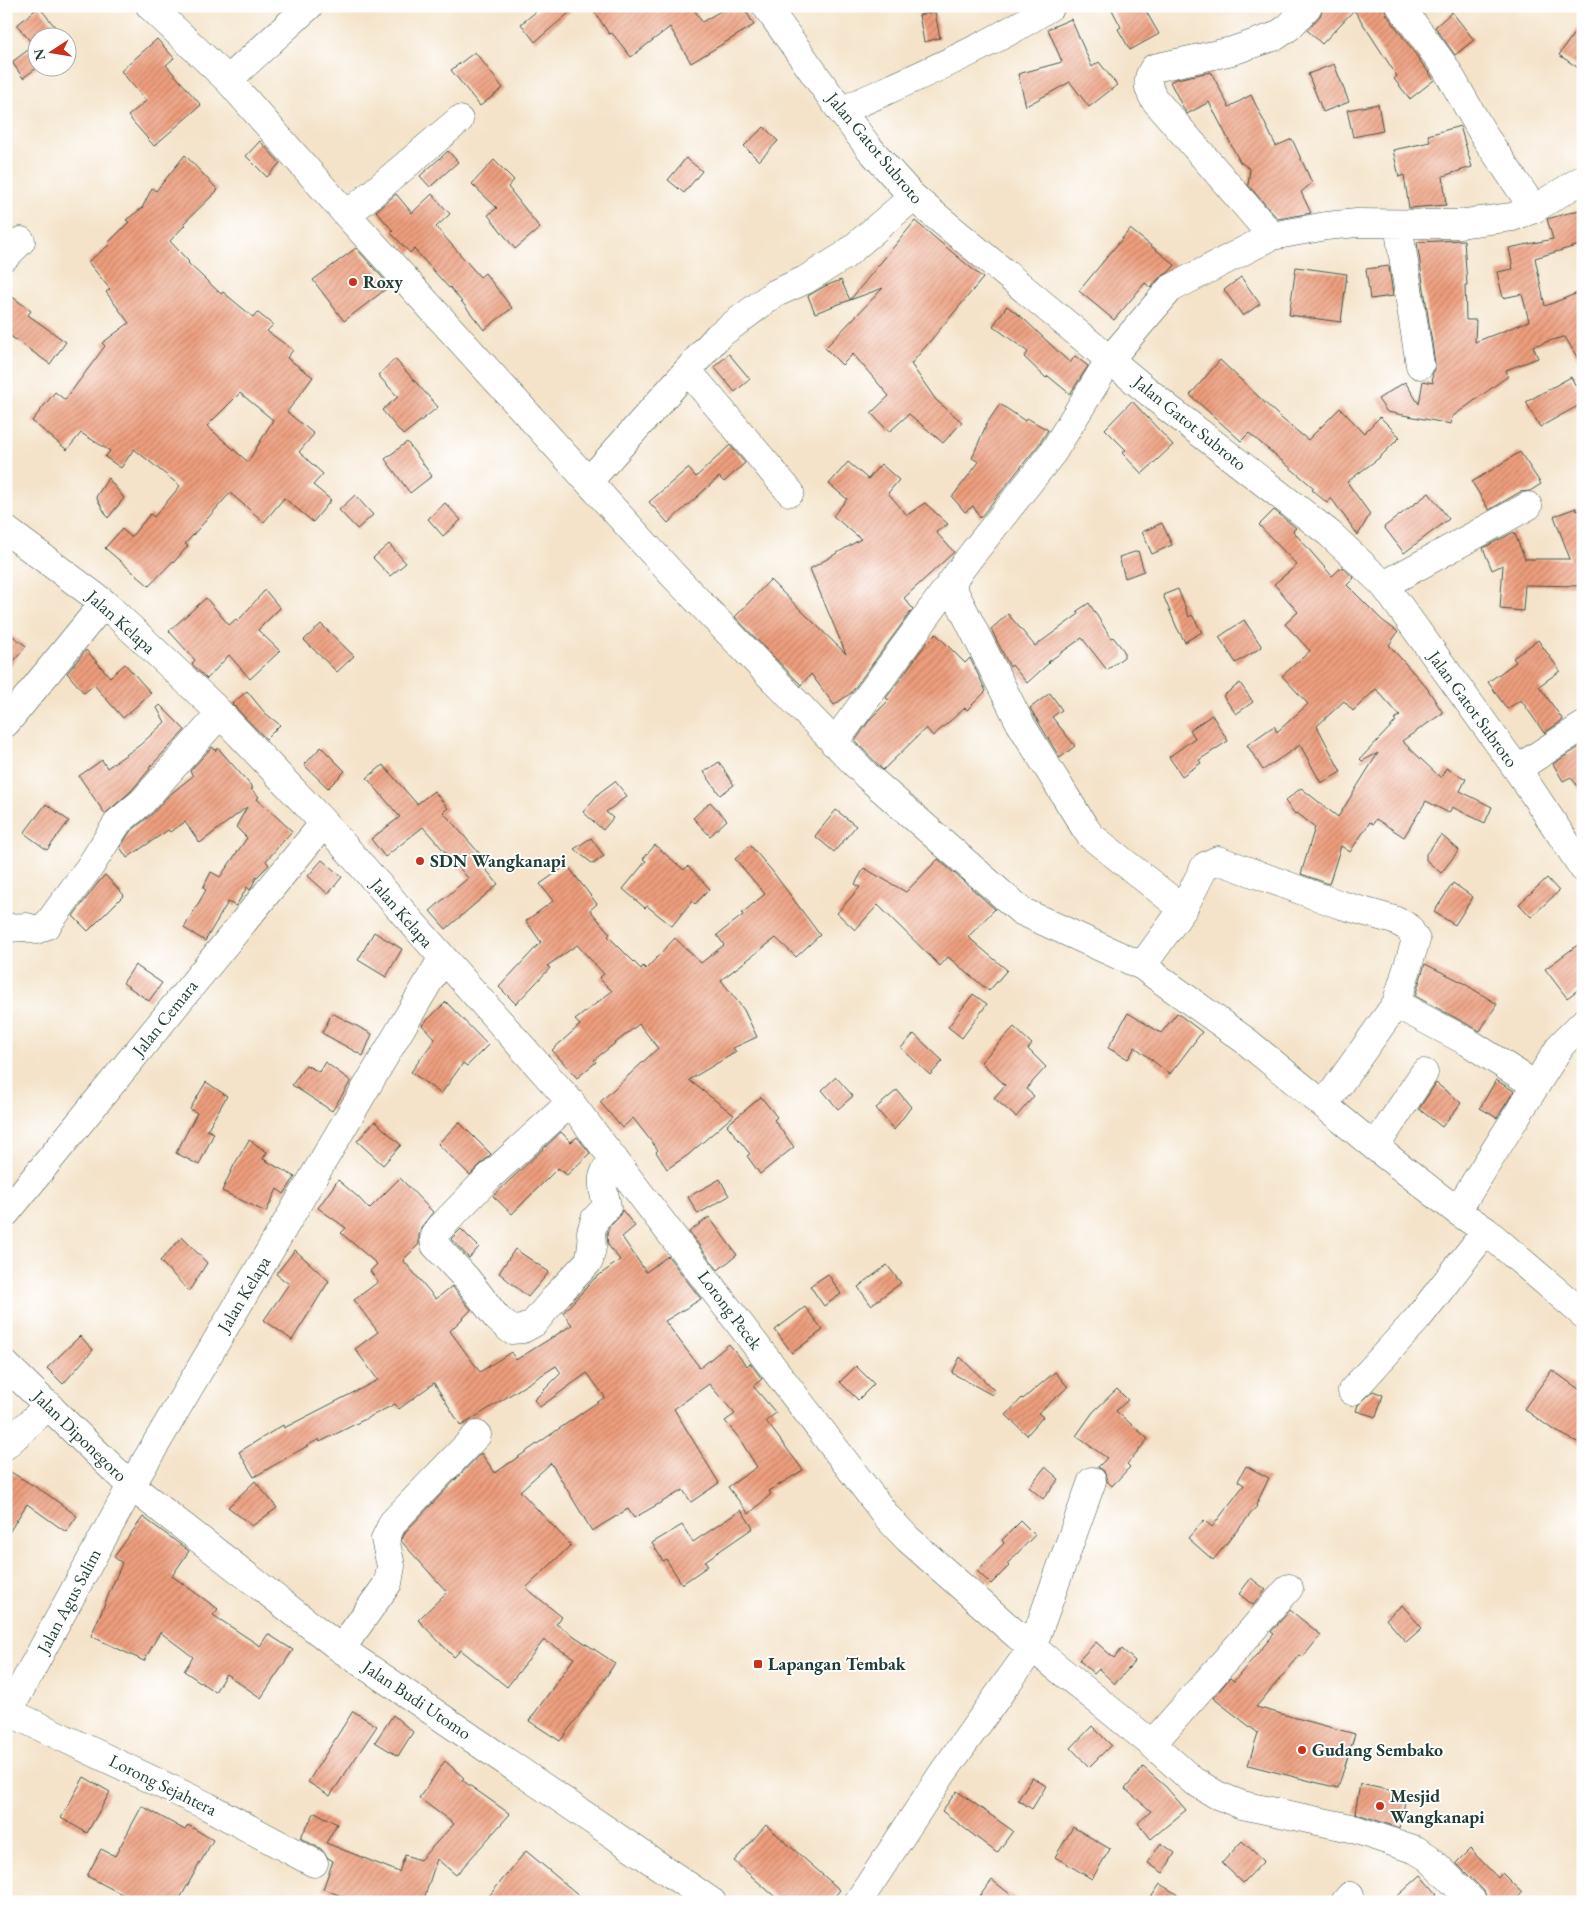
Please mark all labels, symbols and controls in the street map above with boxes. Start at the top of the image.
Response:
north arrow [28,28,78,78]
text: N [29,47,49,62]
street label: Jalan Gatot Subroto [821,86,929,208]
place label: Roxy [363,270,403,293]
marker: Roxy [347,276,359,288]
street label: Jalan Gatot Subroto [1128,369,1251,475]
street label: Jalan Kelapa [81,583,161,659]
street label: Jalan Gatot Subroto [1422,644,1524,772]
place label: SDN Wangkanapi [430,849,567,872]
marker: SDN Wangkanapi [414,855,426,867]
street label: Jalan Kelapa [365,872,439,953]
street label: Jalan Cemara [125,974,203,1062]
street label: Jalan Kelapa [211,1251,276,1338]
street label: Lorong Pecek [693,1265,768,1354]
street label: Jalan Diponegoro [27,1383,132,1486]
street label: Jalan Agus Salim [30,1544,106,1659]
place label: Lapangan Tembak [768,1652,907,1675]
street label: Jalan Budi Utomo [357,1654,476,1744]
marker: Lapangan Tembak [752,1658,764,1670]
place label: Gudang Sembako [1312,1738,1443,1761]
marker: Gudang Sembako [1296,1744,1308,1756]
street label: Lorong Sejahtera [106,1749,222,1821]
place label: Mesjid Wangkanapi [1390,1784,1485,1828]
marker: Mesjid Wangkanapi [1374,1800,1386,1812]

